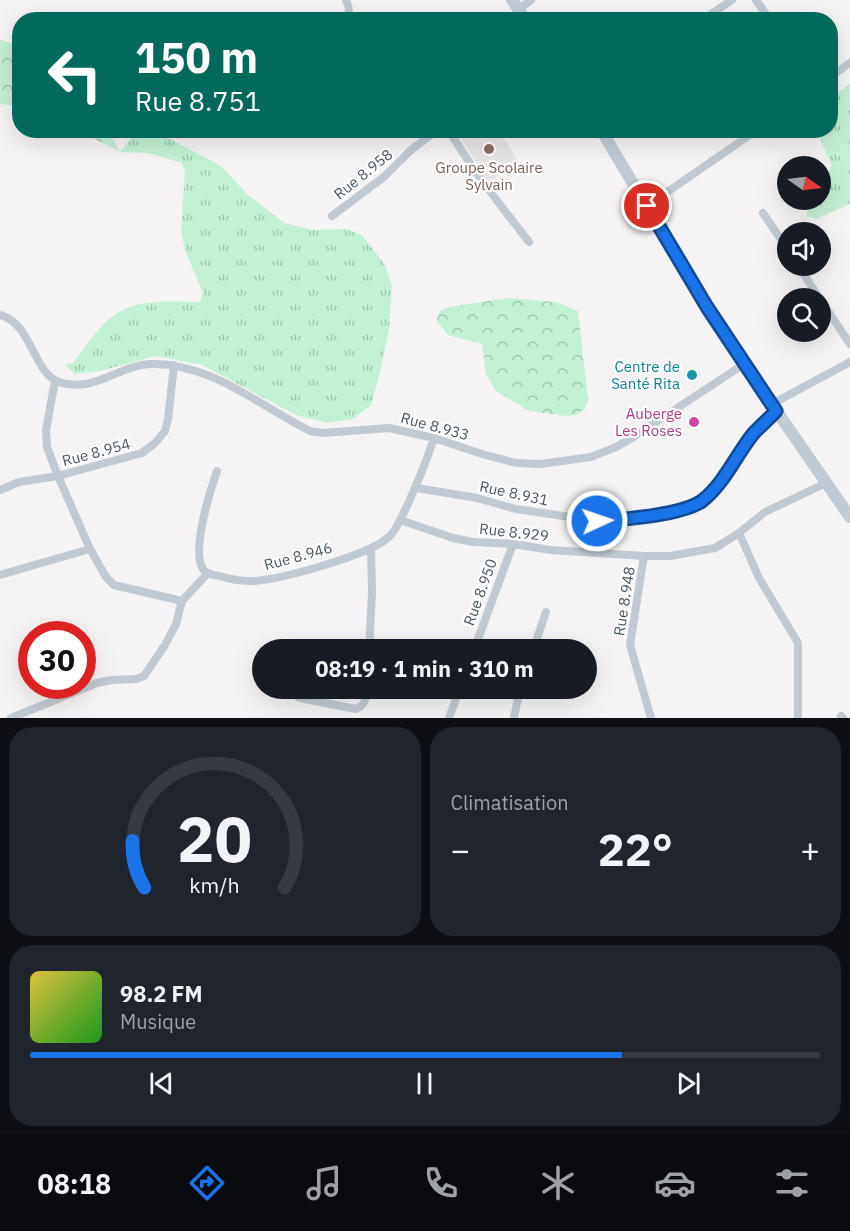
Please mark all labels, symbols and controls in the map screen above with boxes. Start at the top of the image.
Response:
text: 150 m [135,30,258,85]
icon: left [36,36,114,114]
text: Rue 8.751 [135,83,261,118]
marker: Groupe Scolaire Sylvain [482,142,496,156]
street label: Rue 8.958 [330,145,396,203]
north arrow [777,156,831,210]
map controls [777,156,831,342]
place label: Groupe Scolaire Sylvain [435,158,543,194]
pin [621,180,672,231]
icon: arrive [630,189,663,222]
button: sound [777,222,831,276]
button: search [777,288,831,342]
place label: Centre de Santé Rita [611,357,680,393]
marker: Centre de Santé Rita [685,368,699,382]
place label: Auberge Les Roses [615,404,682,440]
street label: Rue 8.933 [399,408,471,444]
marker: Auberge Les Roses [687,415,701,429]
street label: Rue 8.954 [60,434,132,470]
street label: Rue 8.931 [478,476,550,510]
position arrow [565,489,629,553]
street label: Rue 8.929 [478,519,550,545]
street label: Rue 8.946 [262,538,334,574]
street label: Rue 8.950 [459,556,501,628]
street label: Rue 8.948 [609,565,639,637]
speed limit sign: 30 [18,621,96,699]
text: 08:19 · 1 min · 310 m [315,654,534,683]
text: Climatisation [451,789,569,816]
text: 20 [177,798,252,879]
text: 22° [598,820,673,878]
text: − [451,828,470,871]
text: + [800,828,820,871]
text: km/h [190,872,240,900]
text: 98.2 FM [120,979,203,1008]
text: Musique [120,1008,196,1035]
icon: previous [145,1067,178,1100]
icon: pause [408,1067,441,1100]
icon: next [672,1067,705,1100]
icon: directions [186,1162,228,1204]
icon: music [303,1162,345,1204]
icon: phone [420,1162,462,1204]
icon: climate [537,1162,579,1204]
icon: car [654,1162,696,1204]
icon: filters [771,1162,813,1204]
text: 08:18 [37,1166,111,1201]

